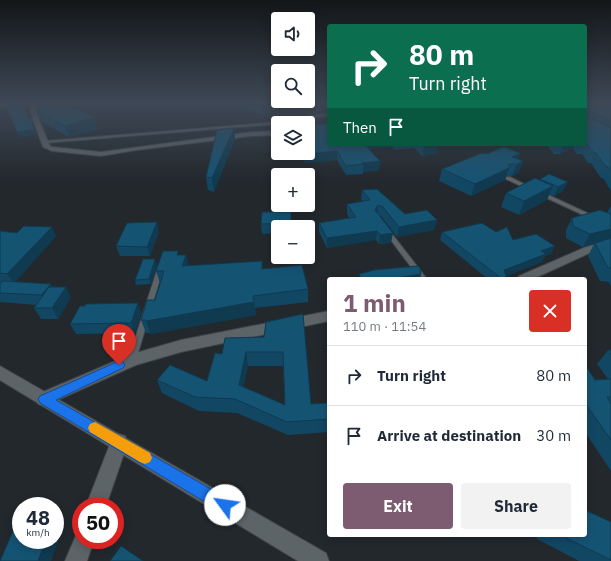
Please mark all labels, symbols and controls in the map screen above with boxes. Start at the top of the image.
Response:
map controls [271,12,315,264]
button: sound [271,12,315,56]
text: 80 m [409,36,474,73]
icon: right [343,40,395,92]
button: search [271,64,315,108]
text: Turn right [409,72,487,95]
button: layers [271,116,315,160]
icon: arrive [385,116,407,138]
text: Then [343,118,377,137]
button: + [271,168,315,212]
button: − [271,220,315,264]
text: 1 min [343,287,406,319]
button: close [529,290,571,332]
text: 110 m · 11:54 [343,318,426,335]
pin [102,324,136,365]
icon: arrive [108,330,130,352]
icon: right [343,365,365,387]
text: Turn right [377,366,446,385]
text: 80 m [536,366,571,385]
icon: arrive [343,425,365,447]
text: Arrive at destination [377,426,521,445]
text: 30 m [536,426,571,445]
button: Exit [343,483,453,529]
button: Share [461,483,571,529]
position arrow [204,484,246,526]
speed limit sign: 50 [72,497,124,549]
text: 48 [26,504,50,531]
text: km/h [26,526,50,539]

